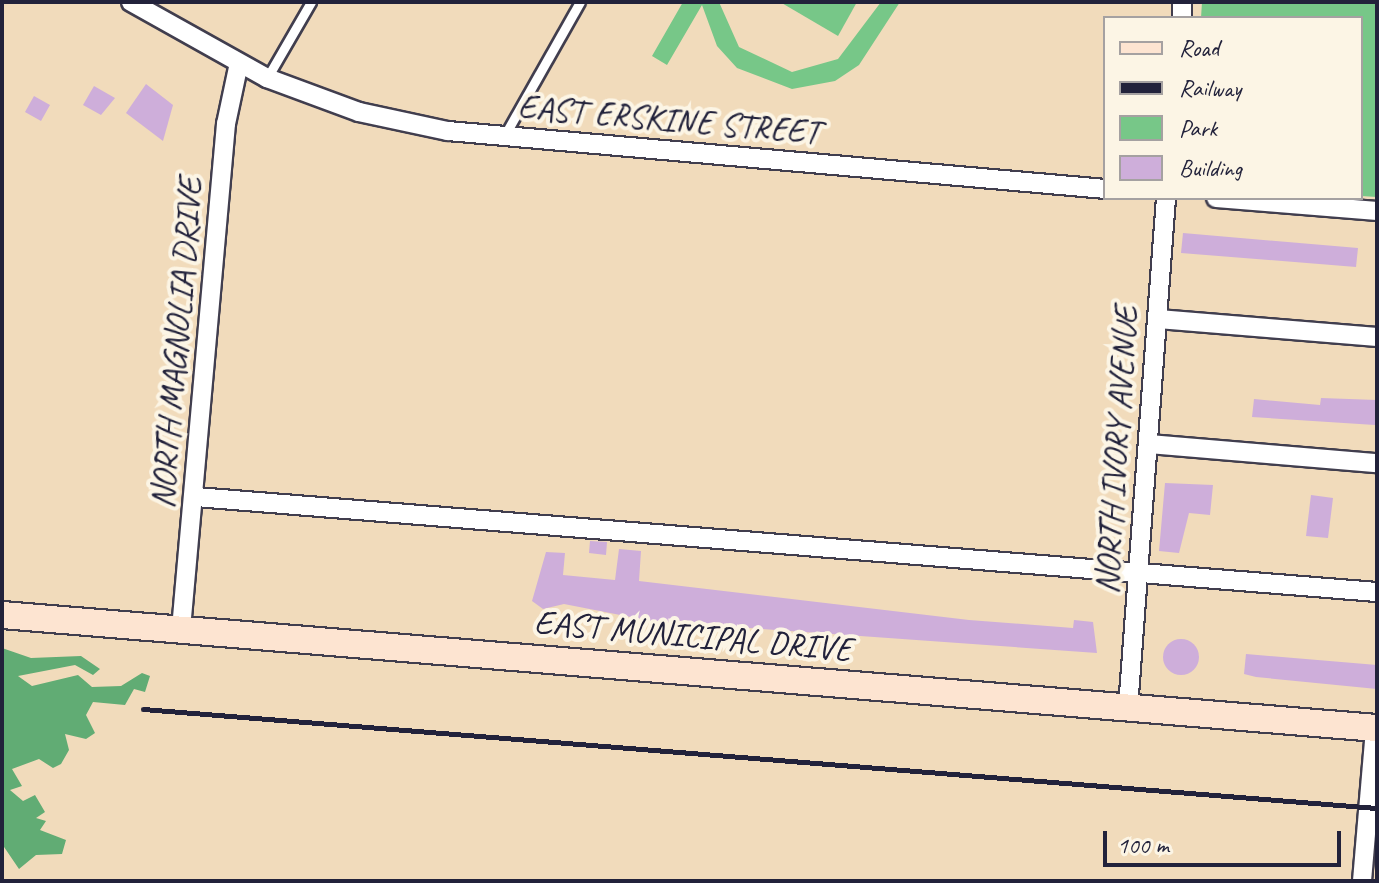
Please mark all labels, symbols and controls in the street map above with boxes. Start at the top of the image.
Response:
legend [1103,16,1363,200]
text: Road [1179,33,1219,63]
text: Railway [1179,73,1241,103]
street label: EAST ERSKINE STREET [515,85,823,153]
text: Park [1179,113,1217,143]
text: Building [1179,153,1242,183]
street label: NORTH MAGNOLIA DRIVE [141,177,211,509]
street label: NORTH IVORY AVENUE [1086,305,1146,595]
street label: EAST MUNICIPAL DRIVE [534,601,852,669]
scale bar [1107,815,1345,865]
text: 100 m [1117,830,1169,860]

